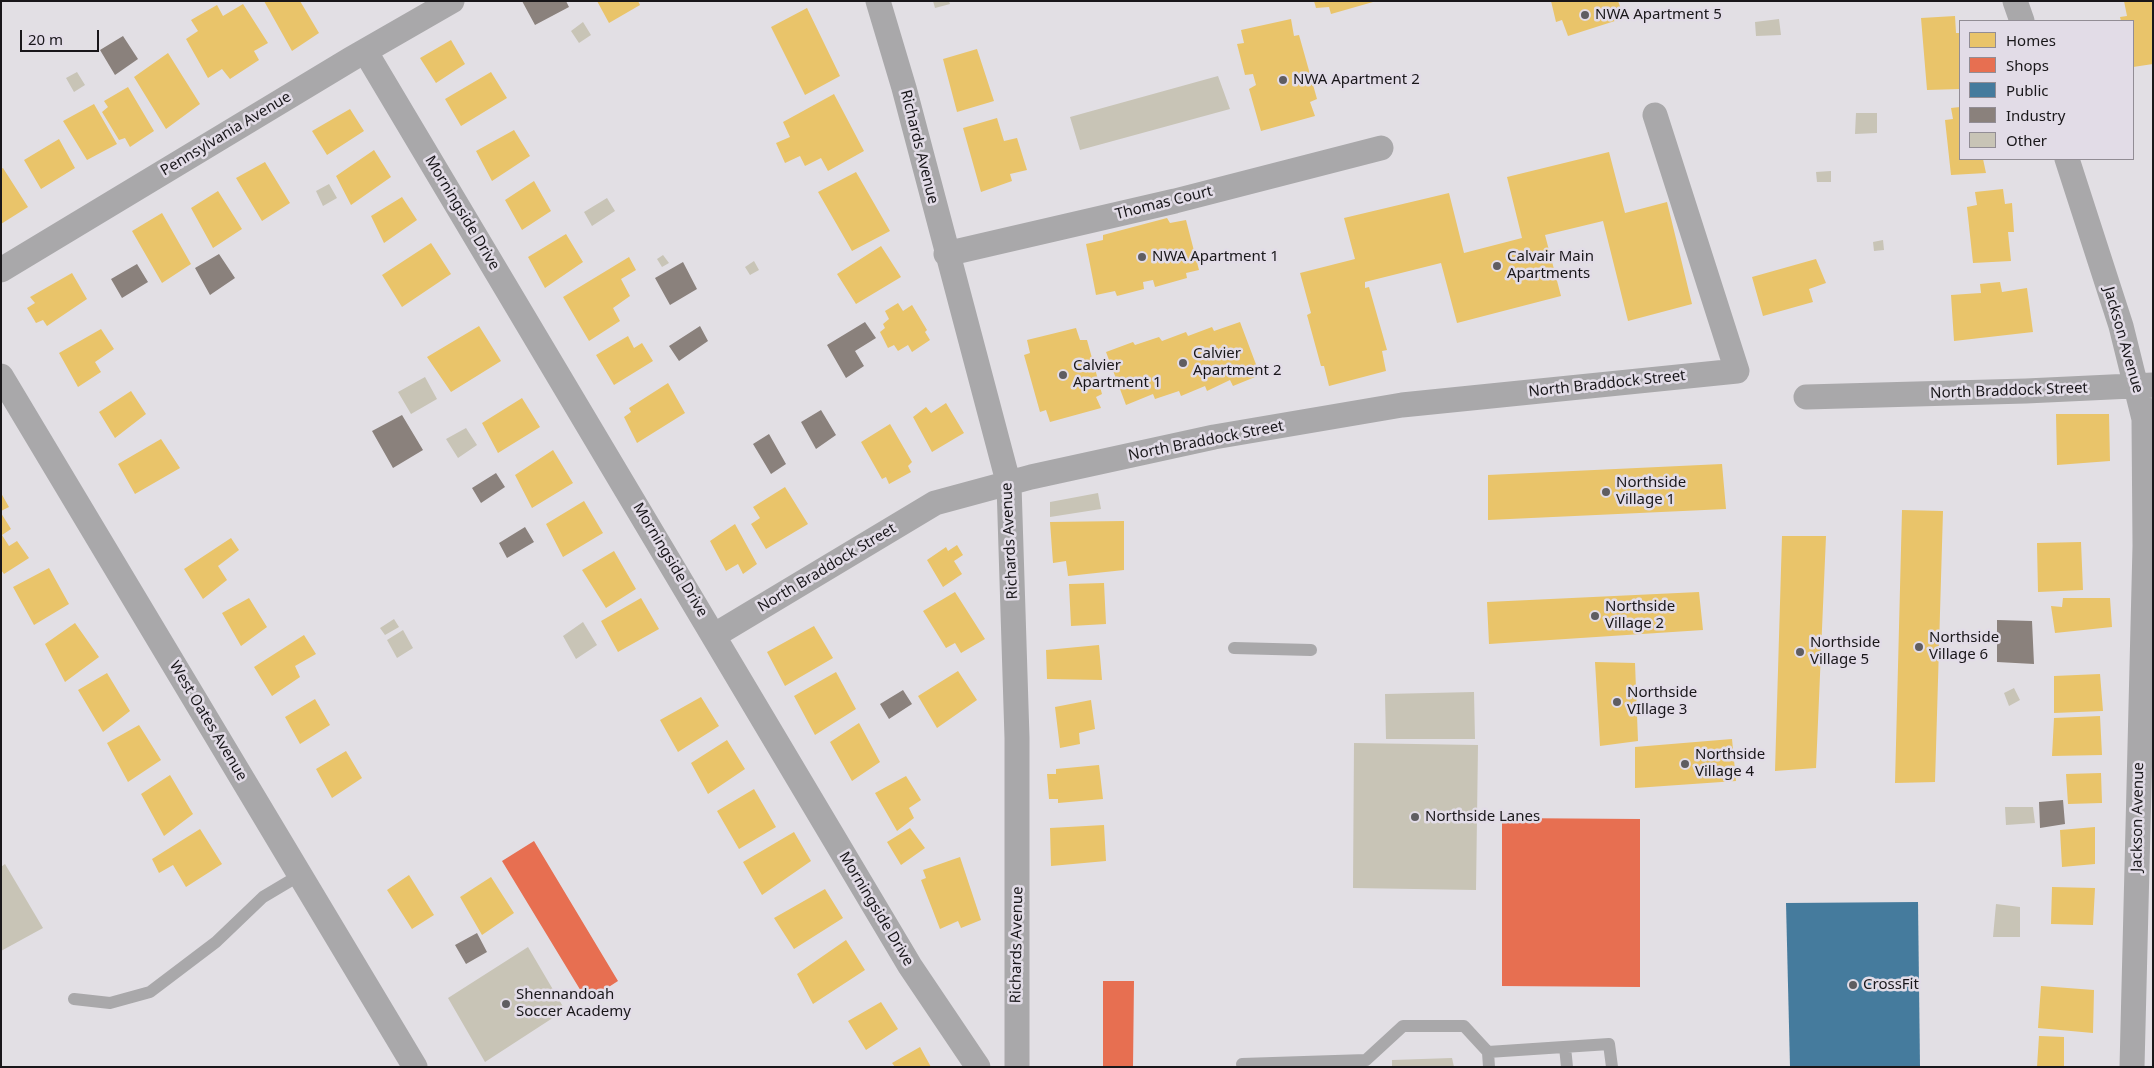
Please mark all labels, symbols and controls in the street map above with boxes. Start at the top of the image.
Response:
place label: NWA Apartment 5 [1595,6,1722,24]
marker: NWA Apartment 5 [1579,9,1591,21]
scale bar [22,20,101,52]
legend [1959,20,2134,160]
text: 20 m [28,29,63,49]
text: Homes [2006,30,2056,50]
text: Shops [2006,55,2049,75]
place label: NWA Apartment 2 [1293,71,1420,89]
marker: NWA Apartment 2 [1277,74,1289,86]
text: Public [2006,80,2049,100]
street label: Pennsylvania Avenue [158,88,294,180]
street label: Richards Avenue [896,88,942,206]
text: Industry [2006,105,2065,125]
text: Other [2006,130,2047,150]
street label: Morningside Drive [421,153,503,273]
street label: Thomas Court [1113,182,1215,224]
place label: NWA Apartment 1 [1152,248,1279,266]
place label: Calvair Main Apartments [1507,248,1594,283]
marker: NWA Apartment 1 [1136,251,1148,263]
marker: Calvair Main Apartments [1491,260,1503,272]
street label: Jackson Avenue [2099,285,2147,395]
place label: Calvier Apartment 2 [1193,345,1281,380]
place label: Calvier Apartment 1 [1073,357,1161,392]
marker: Calvier Apartment 2 [1177,357,1189,369]
street label: North Braddock Street [1528,367,1686,401]
marker: Calvier Apartment 1 [1057,369,1069,381]
street label: North Braddock Street [1930,379,2088,403]
street label: North Braddock Street [1127,417,1285,465]
place label: Northside Village 1 [1616,474,1686,509]
street label: Richards Avenue [998,482,1022,600]
marker: Northside Village 1 [1600,486,1612,498]
street label: Morningside Drive [629,500,711,620]
street label: North Braddock Street [755,520,899,616]
place label: Northside Village 2 [1605,598,1675,633]
marker: Northside Village 2 [1589,610,1601,622]
place label: Northside Village 6 [1929,629,1999,664]
place label: Northside Village 5 [1810,634,1880,669]
marker: Northside Village 6 [1913,641,1925,653]
marker: Northside Village 5 [1794,646,1806,658]
street label: West Oates Avenue [165,658,251,784]
place label: Northside VIllage 3 [1627,684,1697,719]
marker: Northside VIllage 3 [1611,696,1623,708]
place label: Northside Village 4 [1695,746,1765,781]
marker: Northside Village 4 [1679,758,1691,770]
street label: Jackson Avenue [2128,762,2148,872]
place label: Northside Lanes [1425,808,1540,826]
marker: Northside Lanes [1409,811,1421,823]
street label: Morningside Drive [835,849,917,969]
street label: Richards Avenue [1007,886,1027,1004]
place label: CrossFit [1863,976,1919,994]
marker: CrossFit [1847,979,1859,991]
place label: Shennandoah Soccer Academy [516,986,631,1021]
marker: Shennandoah Soccer Academy [500,998,512,1010]

